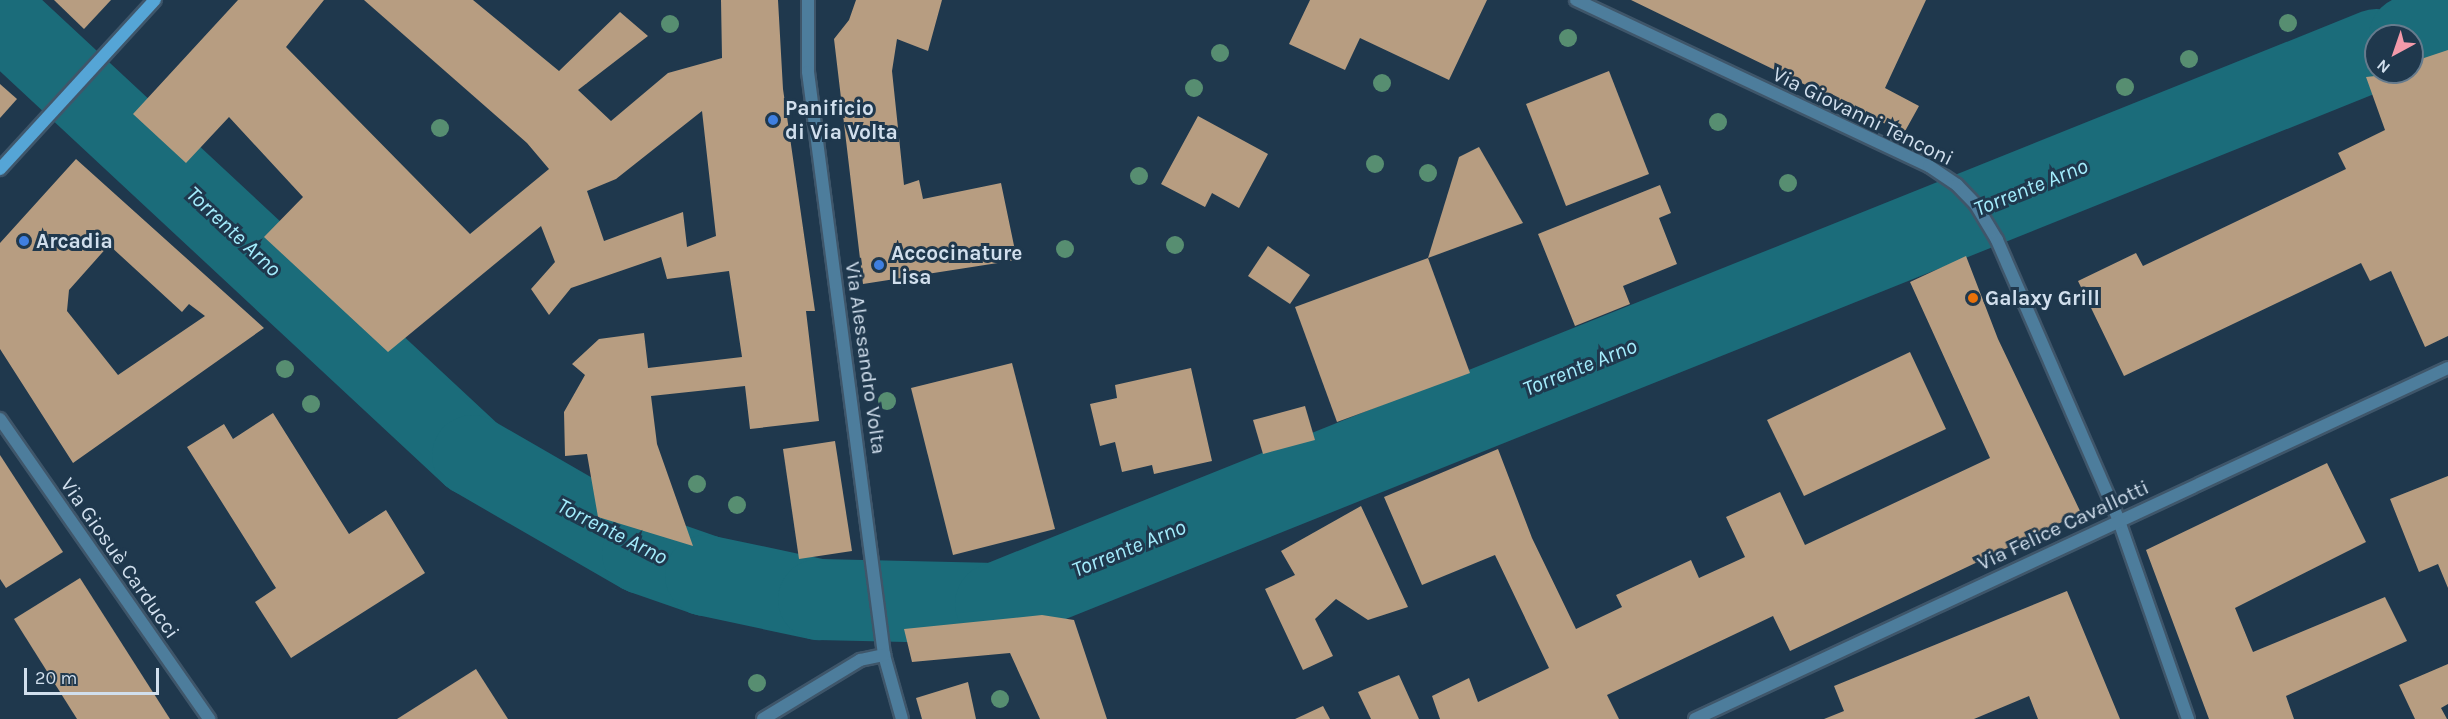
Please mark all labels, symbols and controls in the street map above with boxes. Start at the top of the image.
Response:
north arrow [2364,24,2424,84]
text: N [2373,56,2394,78]
street label: Via Giovanni Tenconi [1768,61,1958,171]
place label: Panificio di Via Volta [785,95,898,145]
marker: Panificio di Via Volta [766,113,780,127]
water label: Torrente Arno [1970,153,2092,223]
water label: Torrente Arno [180,181,286,283]
place label: Arcadia [36,228,113,254]
marker: Arcadia [17,234,31,248]
place label: Accocinature Lisa [891,240,1022,290]
marker: Accocinature Lisa [872,258,886,272]
street label: Via Alessandro Volta [840,260,892,456]
place label: Galaxy Grill [1985,285,2100,311]
marker: Galaxy Grill [1966,291,1980,305]
water label: Torrente Arno [1519,333,1641,403]
street label: Via Giosuè Carducci [55,473,185,643]
street label: Via Felice Cavallotti [1973,474,2153,576]
water label: Torrente Arno [552,493,672,571]
water label: Torrente Arno [1068,514,1190,584]
scale bar [27,656,162,694]
text: 20 m [35,667,77,689]

